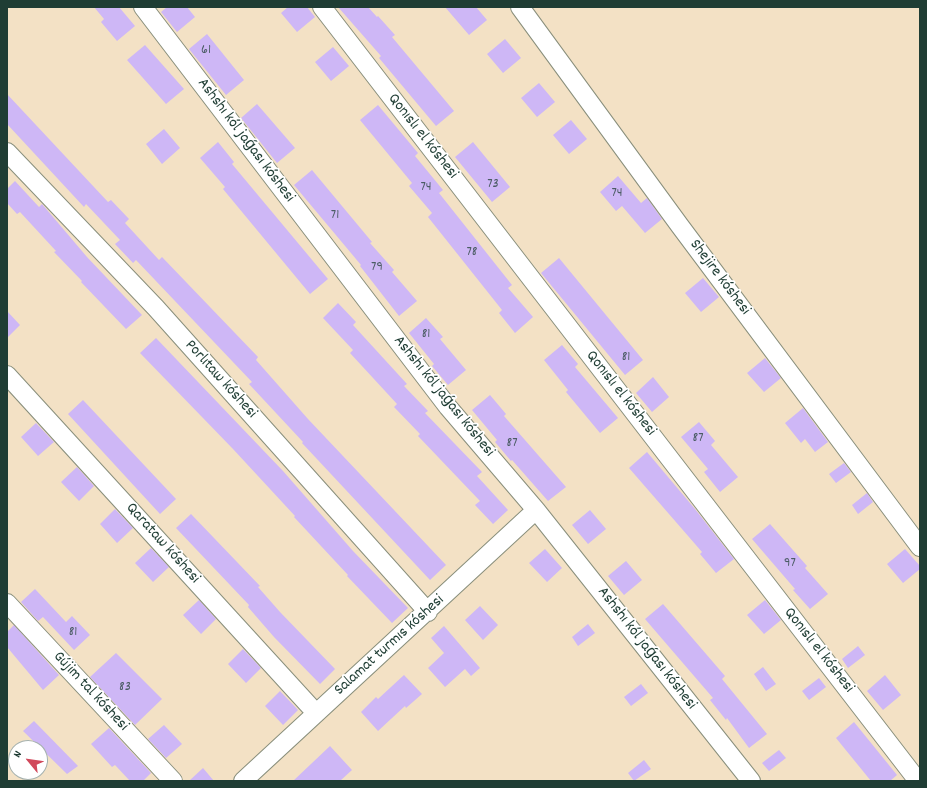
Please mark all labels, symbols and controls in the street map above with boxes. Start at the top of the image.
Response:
house number: 61 [201,43,211,59]
street label: Ashshı kól jaǵası kóshesi [192,75,298,207]
street label: Qonıslı el kóshesi [383,91,461,183]
house number: 73 [487,177,499,193]
house number: 74 [420,180,432,196]
house number: 74 [611,186,623,202]
house number: 71 [331,208,339,224]
street label: Shejire kóshesi [684,236,754,320]
house number: 78 [467,245,477,261]
house number: 79 [371,260,383,276]
house number: 81 [422,327,430,343]
street label: Ashshı kól jaǵası kóshesi [388,332,498,462]
street label: Porlıtaw kóshesi [180,337,260,423]
street label: Qonıslı el kóshesi [581,348,659,440]
house number: 81 [622,350,630,366]
house number: 87 [693,431,703,447]
house number: 87 [507,436,517,452]
street label: Qarataw kóshesi [121,500,203,588]
house number: 97 [784,556,796,572]
street label: Ashshı kól jaǵası kóshesi [592,584,700,714]
street label: Salamat turmıs kóshesi [331,592,449,700]
street label: Qonıslı el kóshesi [779,605,857,697]
house number: 81 [69,625,77,641]
street label: Gújim tal kóshesi [48,648,132,736]
house number: 83 [119,680,131,696]
north arrow [8,740,48,780]
text: N [10,748,27,761]

